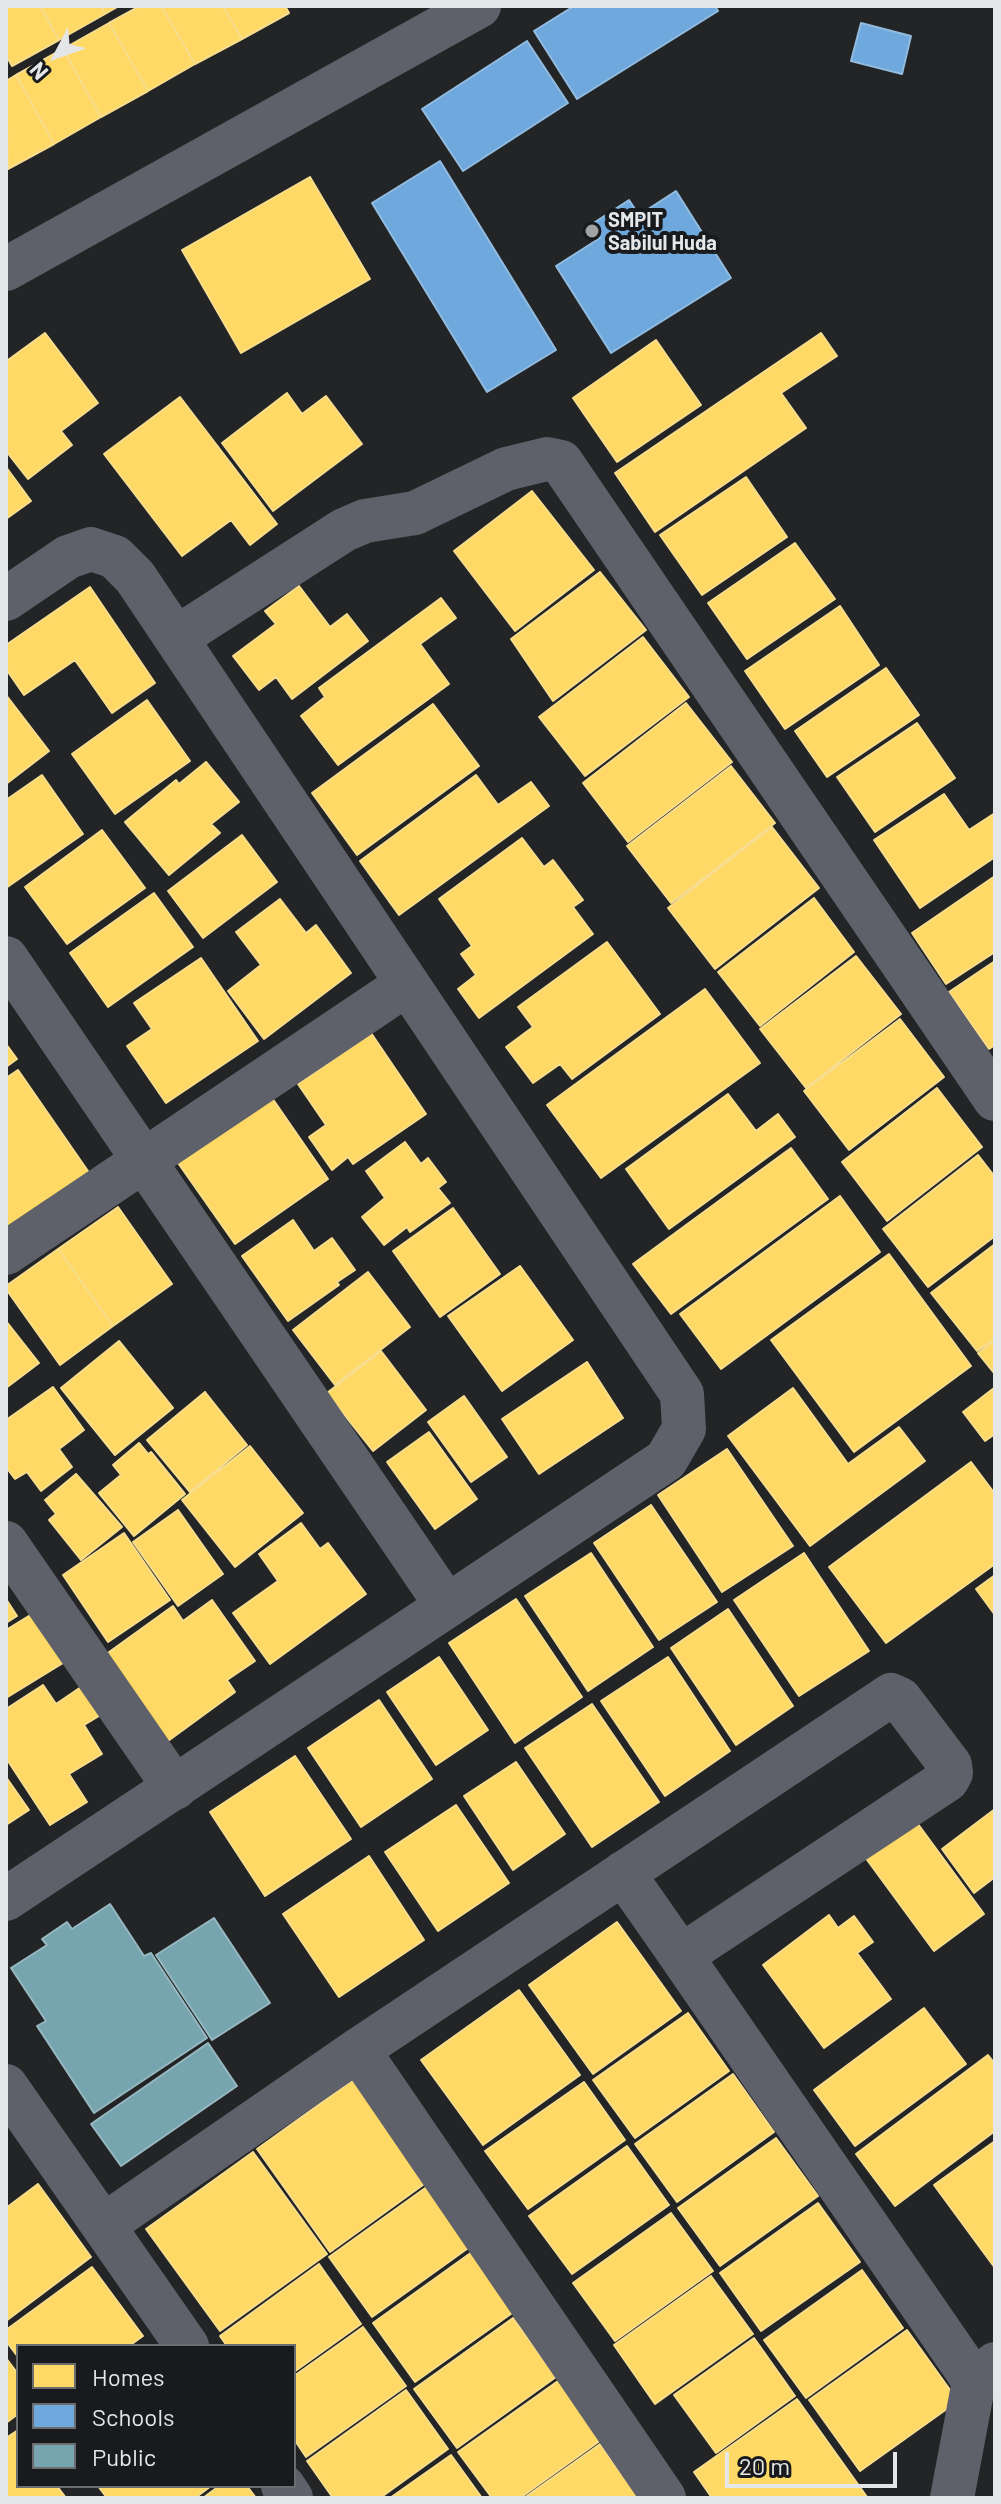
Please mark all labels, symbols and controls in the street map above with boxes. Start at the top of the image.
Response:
north arrow [16,16,96,96]
text: N [23,58,53,86]
place label: SMPIT Sabilul Huda [608,208,717,255]
marker: SMPIT Sabilul Huda [583,222,601,240]
legend [16,2344,296,2488]
text: Homes [92,2362,165,2391]
text: Schools [92,2402,175,2431]
scale bar [729,2436,901,2486]
text: Public [92,2442,156,2471]
text: 20 m [739,2451,790,2480]

